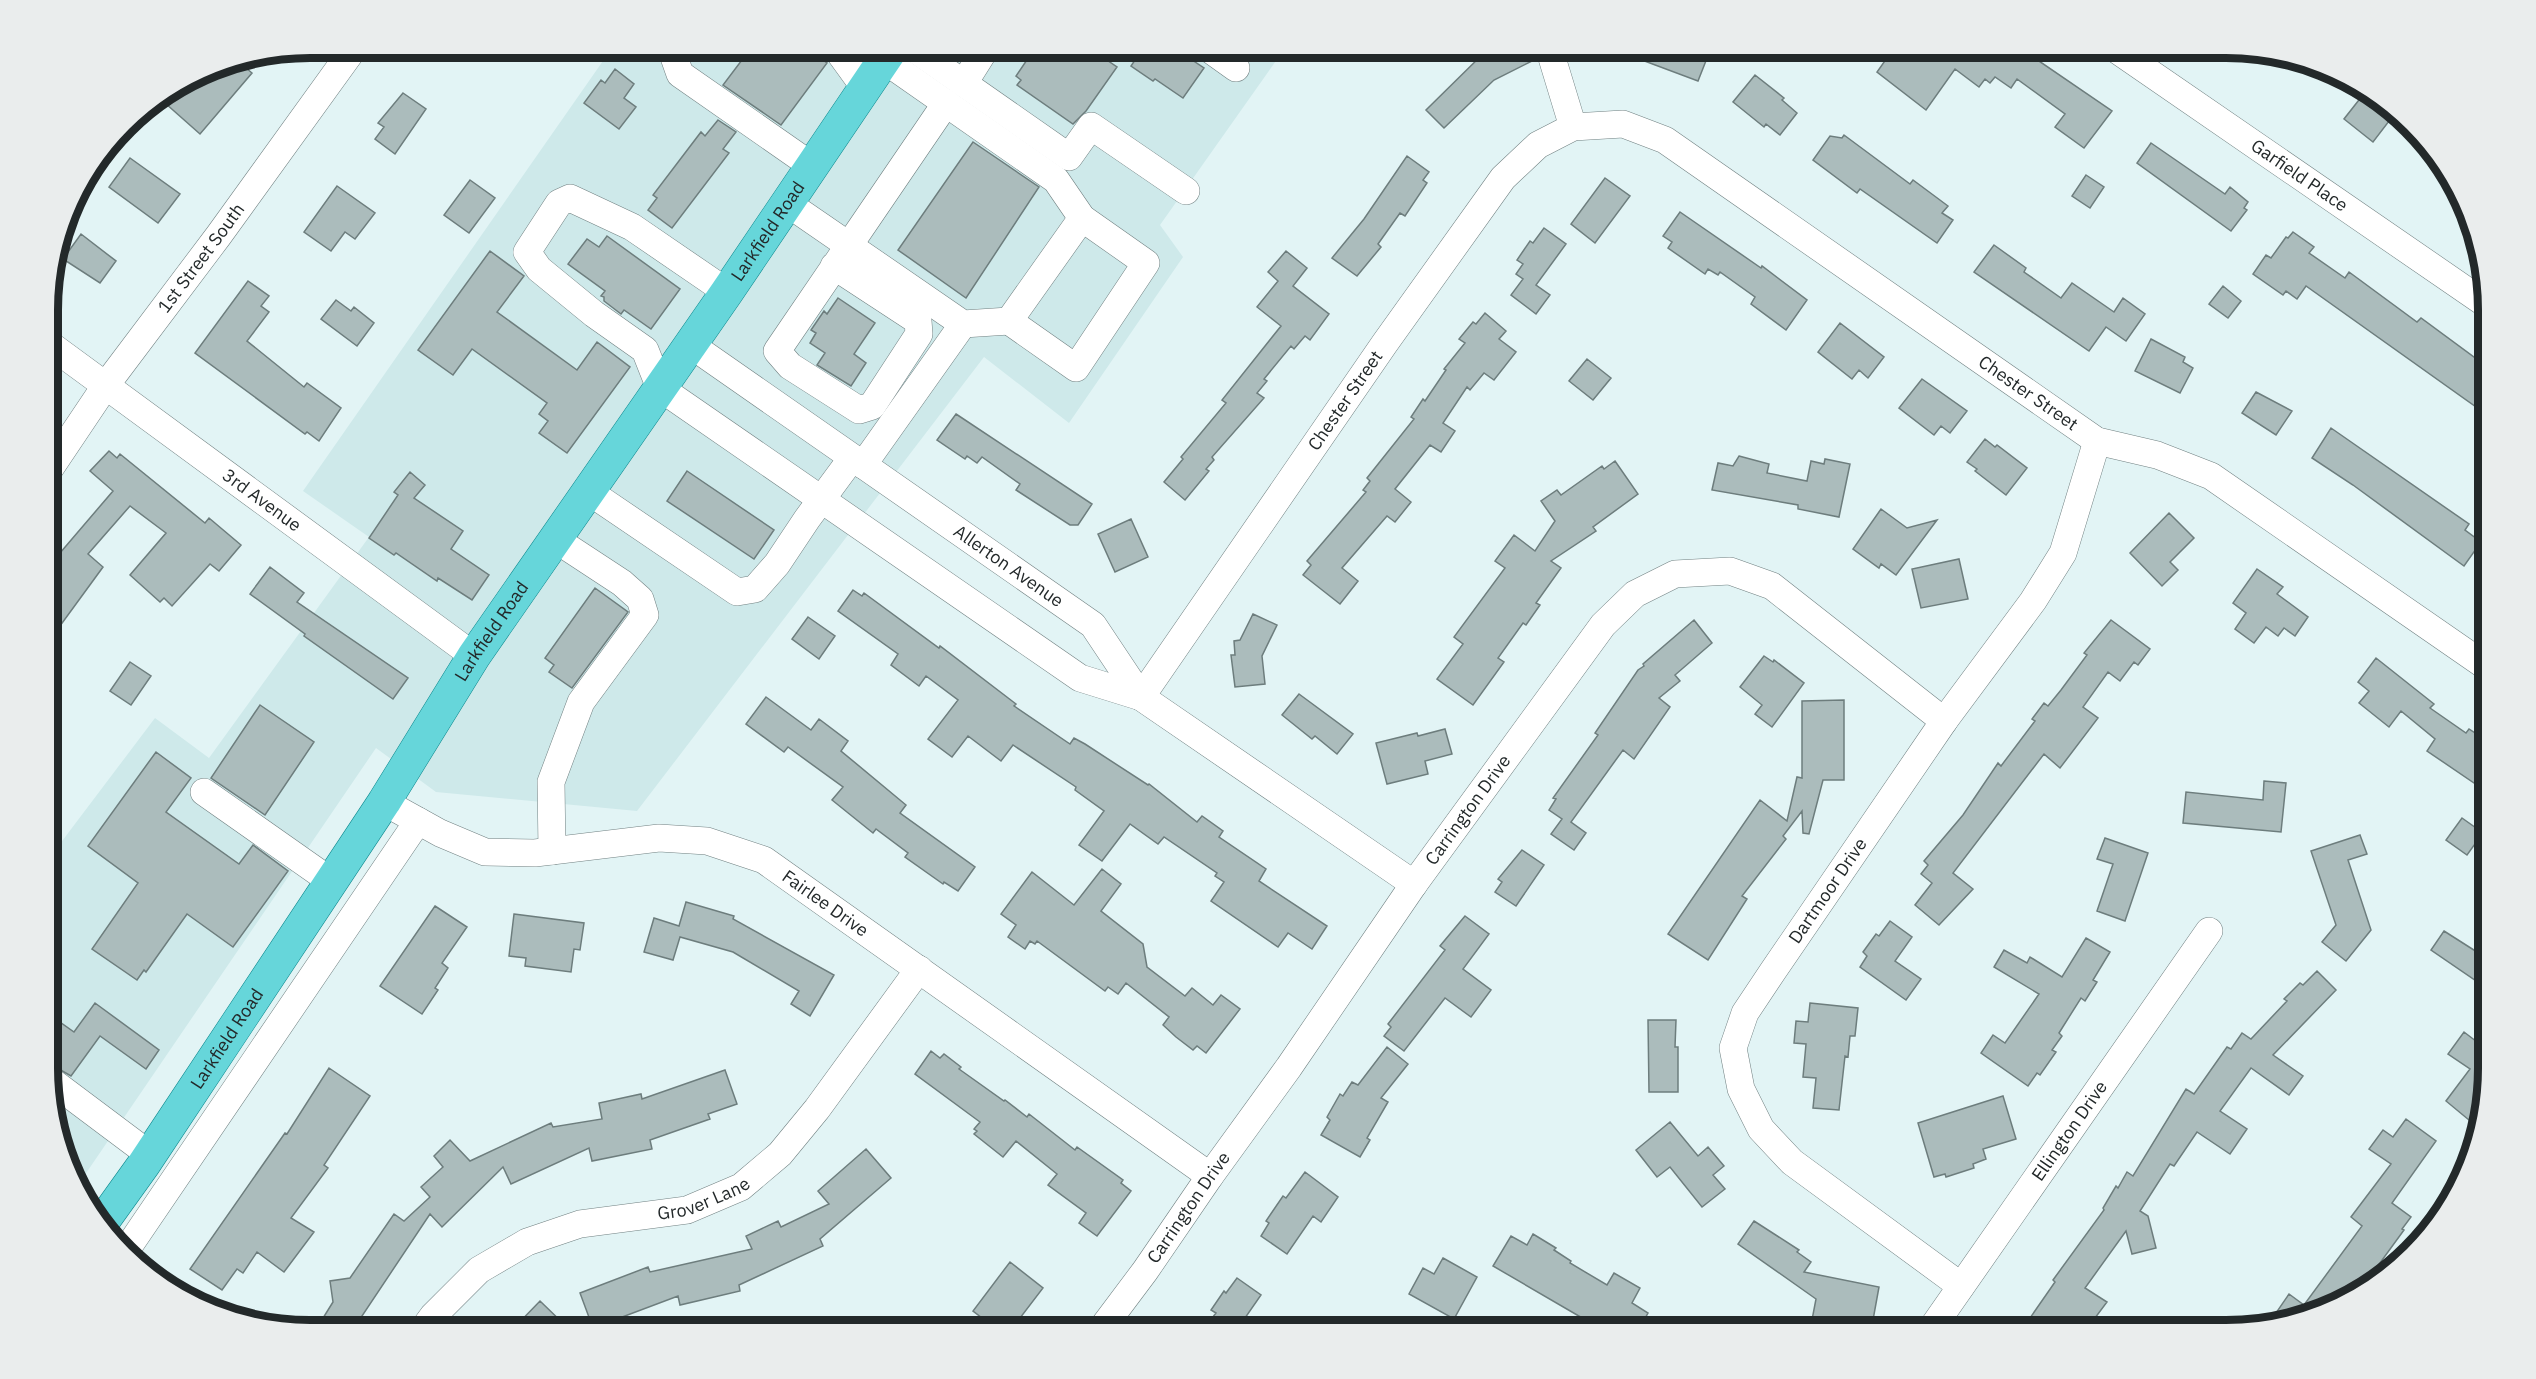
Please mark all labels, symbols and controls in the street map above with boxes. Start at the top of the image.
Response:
street label: Garfield Place [2247,134,2353,217]
street label: Larkfield Road [726,177,809,286]
street label: 1st Street South [152,198,249,317]
street label: Chester Street [1302,346,1387,455]
street label: Chester Street [1974,350,2083,435]
street label: 3rd Avenue [218,463,306,536]
street label: Allerton Avenue [949,520,1068,612]
street label: Larkfield Road [449,577,533,685]
street label: Carrington Drive [1420,750,1516,869]
street label: Dartmoor Drive [1783,833,1872,948]
street label: Fairlee Drive [778,864,873,942]
street label: Larkfield Road [185,984,268,1093]
street label: Ellington Drive [2026,1076,2112,1185]
street label: Carrington Drive [1142,1147,1235,1268]
street label: Grover Lane [656,1172,755,1225]

